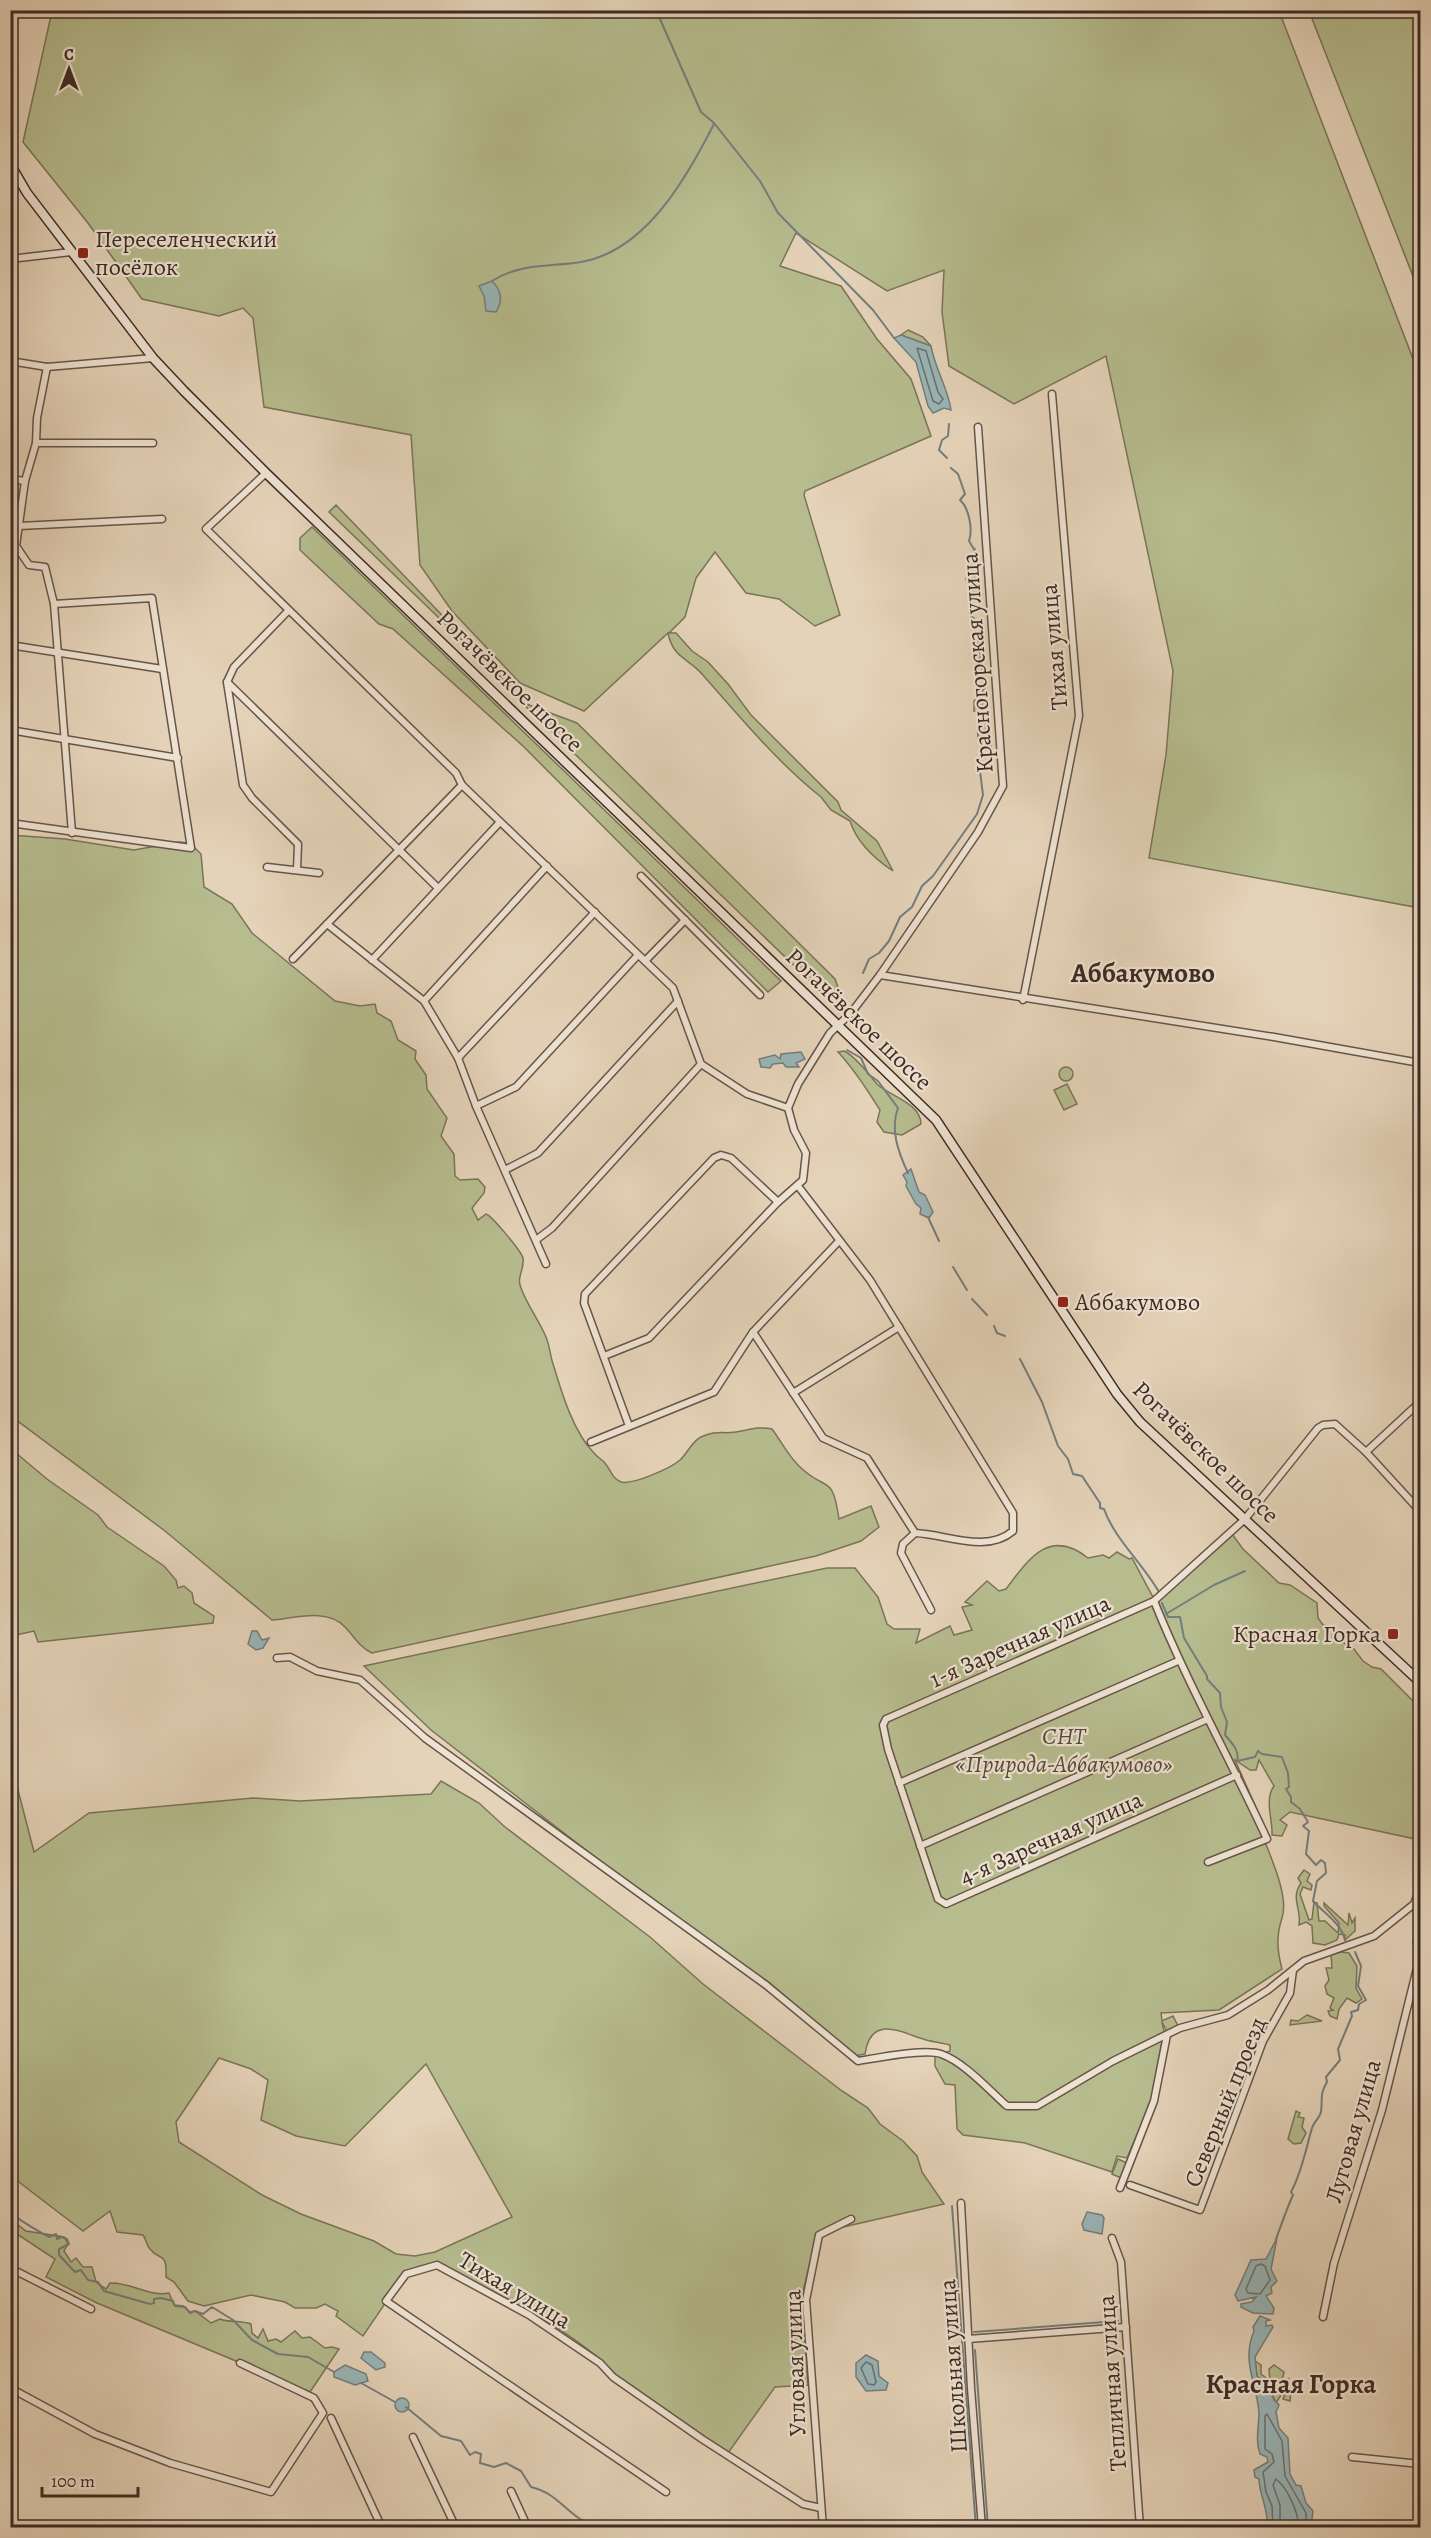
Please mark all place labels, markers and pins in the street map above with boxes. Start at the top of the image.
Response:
place label: Переселенческий посёлок [95,223,277,283]
marker: Переселенческий посёлок [76,246,90,260]
place label: Аббакумово [1074,1286,1200,1318]
marker: Аббакумово [1056,1295,1070,1309]
place label: Красная Горка [1233,1618,1381,1650]
marker: Красная Горка [1386,1627,1400,1641]

